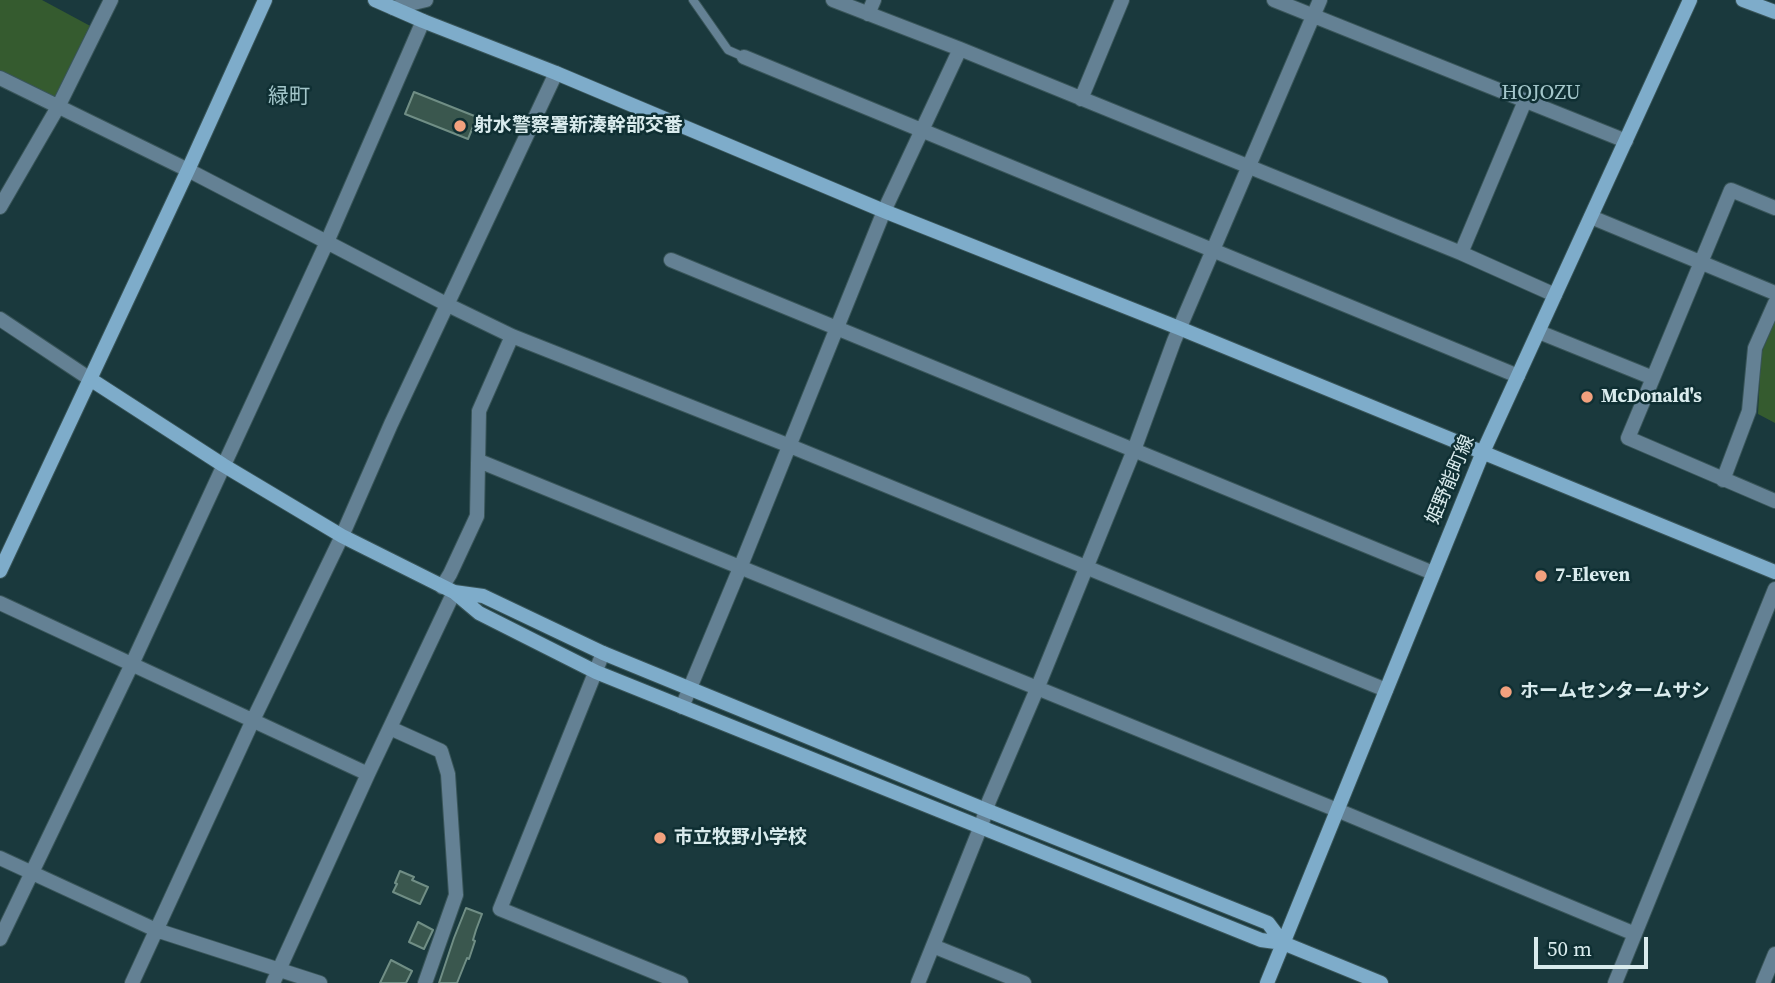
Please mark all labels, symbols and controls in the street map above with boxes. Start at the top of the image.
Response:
district label: HOJOZU [1496,81,1586,107]
district label: 緑町 [268,85,310,111]
place label: 射水警察署新湊幹部交番 [474,115,683,137]
marker: 射水警察署新湊幹部交番 [452,118,468,134]
place label: McDonald's [1601,386,1702,408]
marker: McDonald's [1579,389,1595,405]
street label: 姫野能町線 [1422,432,1480,528]
place label: 7-Eleven [1555,565,1630,587]
marker: 7-Eleven [1533,568,1549,584]
place label: ホームセンタームサシ [1520,681,1710,703]
marker: ホームセンタームサシ [1498,684,1514,700]
place label: 市立牧野小学校 [674,827,807,849]
marker: 市立牧野小学校 [652,830,668,846]
scale bar [1537,923,1651,967]
text: 50 m [1547,934,1592,963]

